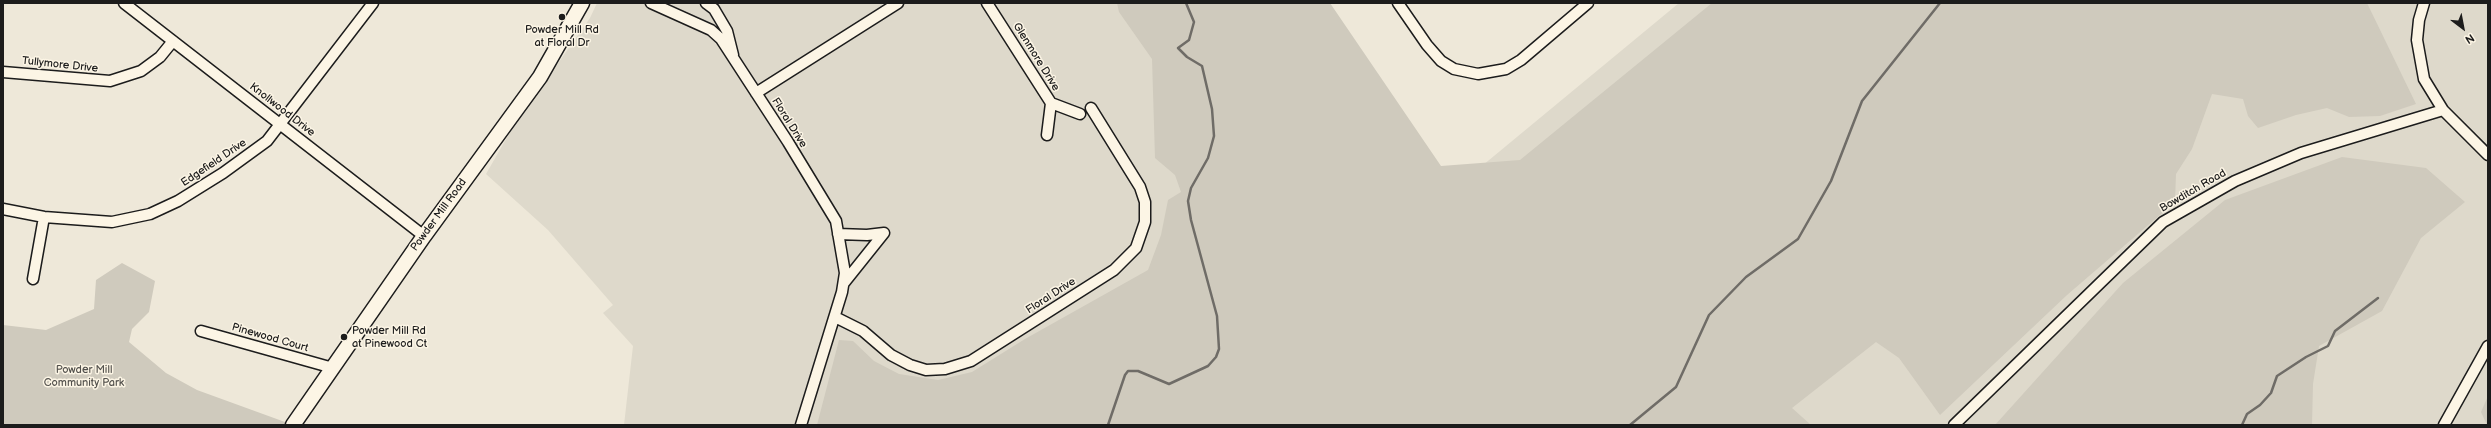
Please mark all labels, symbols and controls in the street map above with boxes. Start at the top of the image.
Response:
north arrow [2443,8,2483,48]
marker: Powder Mill Rd at Floral Dr [557,12,567,22]
street label: Glenmore Drive [1010,21,1062,93]
place label: Powder Mill Rd at Floral Dr [525,23,599,49]
text: N [2463,31,2477,46]
street label: Tullymore Drive [21,54,99,76]
street label: Knollwood Drive [247,80,317,140]
street label: Floral Drive [768,96,810,150]
street label: Edgefield Drive [179,136,249,190]
street label: Bowditch Road [2157,167,2229,215]
street label: Powder Mill Road [408,176,470,254]
street label: Floral Drive [1024,275,1078,317]
street label: Pinewood Court [230,321,310,355]
place label: Powder Mill Rd at Pinewood Ct [352,324,427,350]
marker: Powder Mill Rd at Pinewood Ct [339,332,349,342]
park label: Powder Mill Community Park [44,363,124,389]

